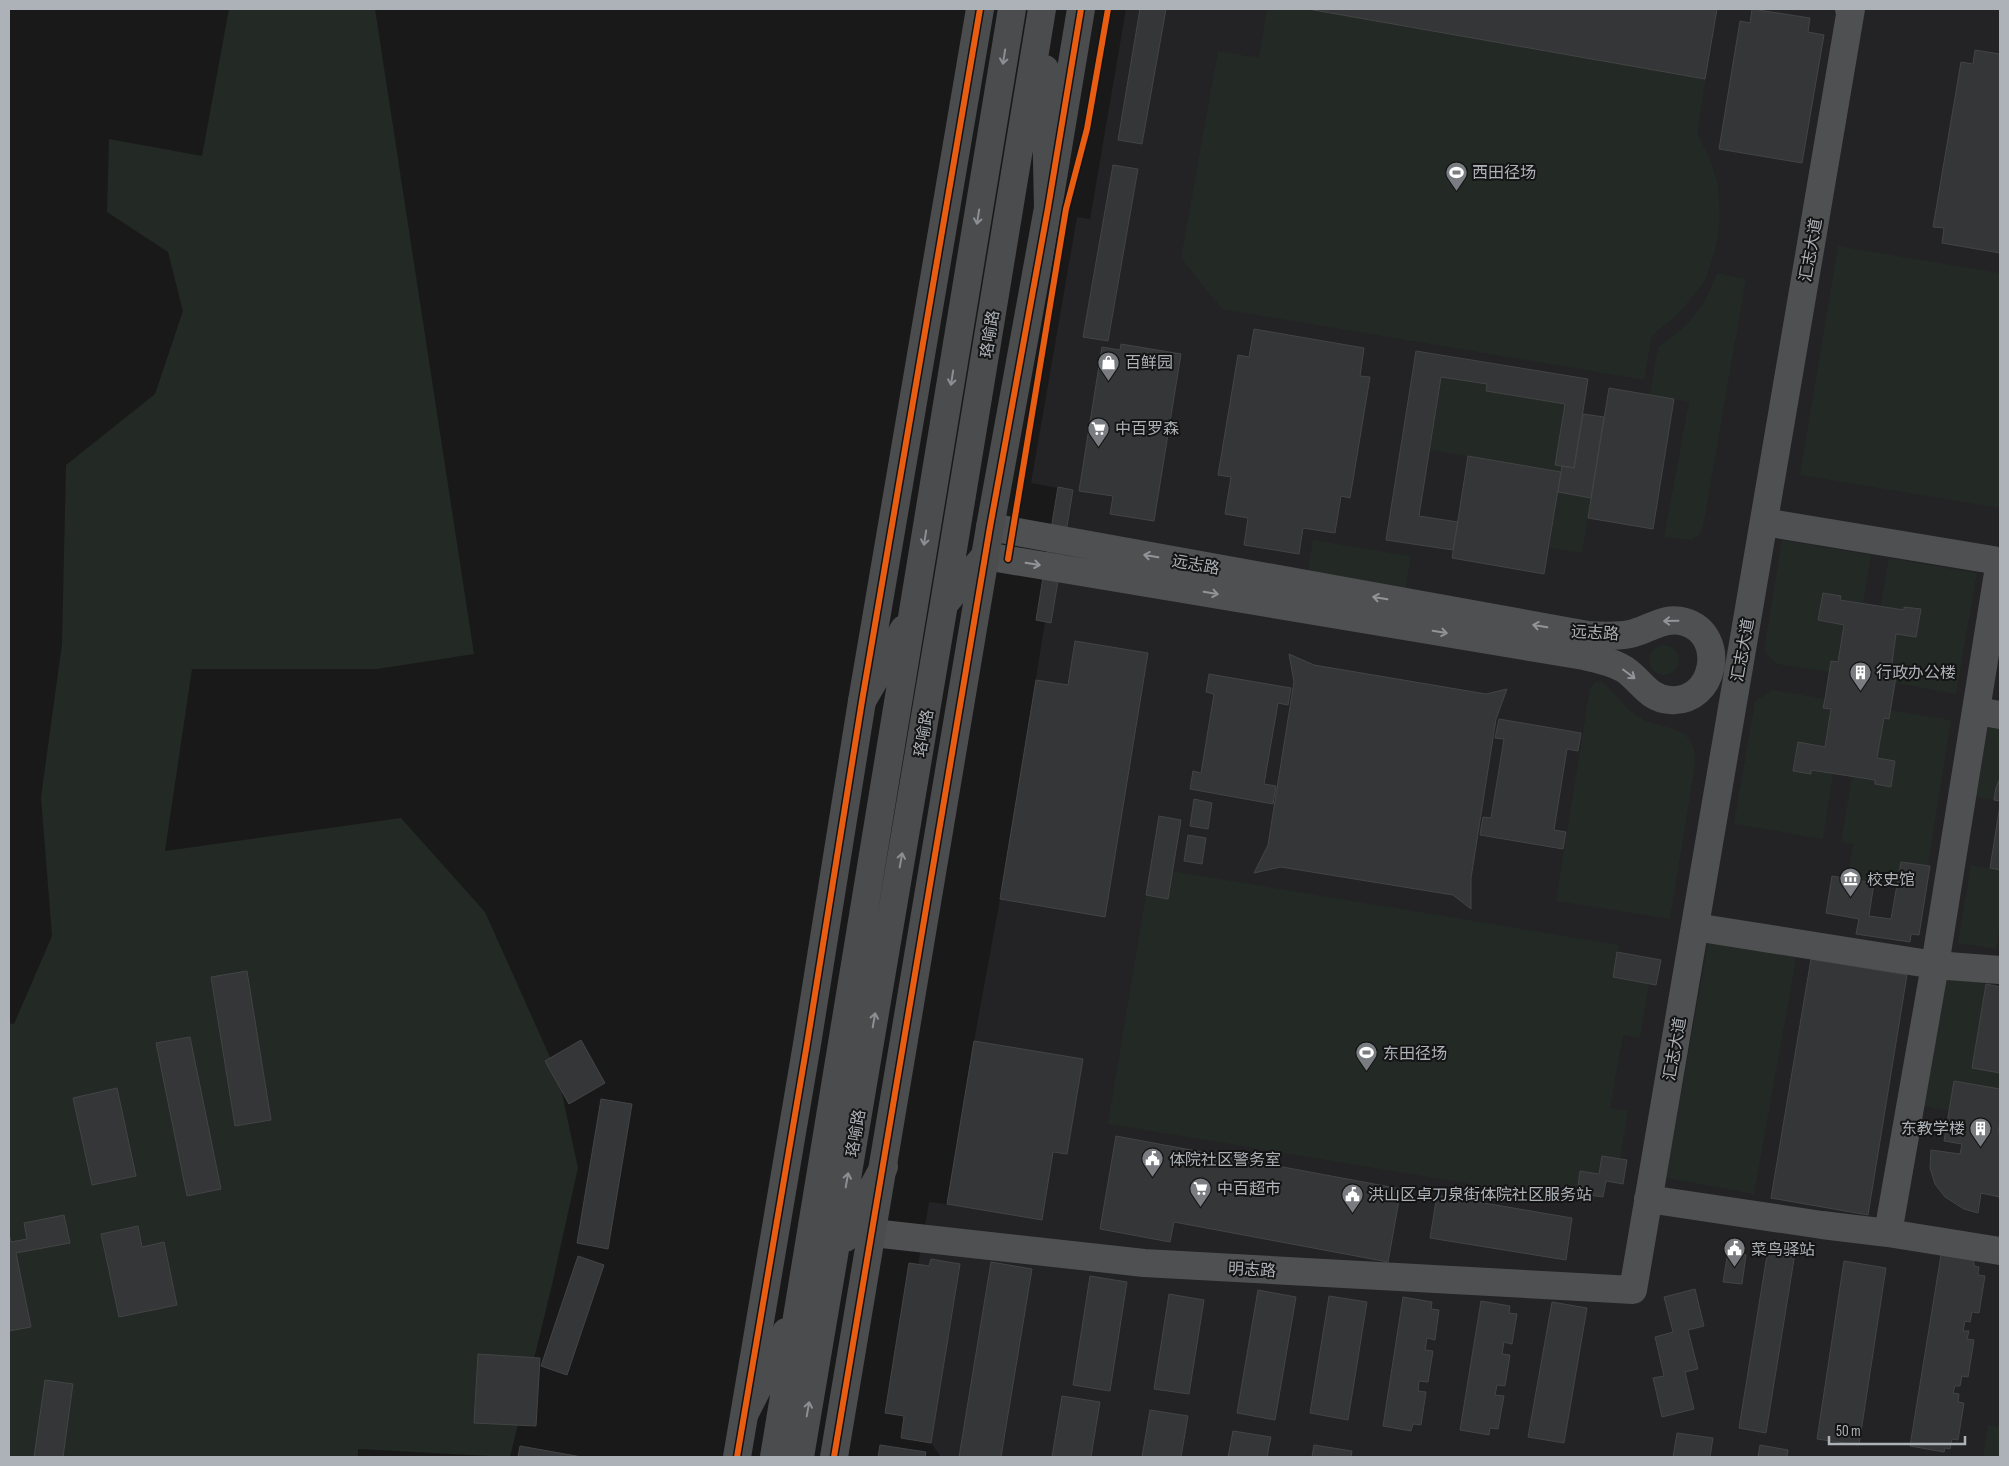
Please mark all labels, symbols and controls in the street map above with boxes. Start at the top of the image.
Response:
one-way arrow [999,48,1009,64]
sports icon: 西田径场 [1444,160,1468,191]
place label: 西田径场 [1472,164,1536,183]
one-way arrow [973,209,983,225]
street label: 汇志大道 [1797,217,1826,283]
street label: 珞喻路 [977,309,1004,359]
shop icon: 百鲜园 [1097,350,1121,381]
place label: 百鲜园 [1125,354,1173,373]
one-way arrow [946,369,956,385]
supermarket icon: 中百罗森 [1087,416,1111,447]
place label: 中百罗森 [1115,420,1179,439]
one-way arrow [920,530,930,546]
one-way arrow [1143,551,1159,561]
street label: 远志路 [1170,552,1221,579]
one-way arrow [1025,559,1041,569]
one-way arrow [1202,589,1218,599]
one-way arrow [1372,592,1388,602]
one-way arrow [1664,616,1680,626]
street label: 汇志大道 [1729,617,1758,683]
one-way arrow [1532,621,1548,631]
street label: 远志路 [1570,623,1619,644]
one-way arrow [1432,627,1448,637]
building icon: 行政办公楼 [1848,660,1872,691]
place label: 行政办公楼 [1876,664,1956,683]
one-way arrow [1622,668,1635,679]
street label: 珞喻路 [911,708,938,759]
one-way arrow [897,852,907,868]
museum icon: 校史馆 [1839,867,1863,898]
place label: 校史馆 [1867,871,1915,890]
one-way arrow [870,1012,880,1028]
street label: 汇志大道 [1661,1016,1690,1082]
sports icon: 东田径场 [1355,1041,1379,1072]
place label: 东田径场 [1383,1045,1447,1064]
street label: 珞喻路 [843,1108,870,1159]
building icon: 东教学楼 [1969,1116,1993,1147]
place label: 东教学楼 [1901,1120,1965,1139]
public building icon: 体院社区警务室 [1141,1147,1165,1178]
place label: 体院社区警务室 [1169,1151,1281,1170]
one-way arrow [843,1172,853,1188]
supermarket icon: 中百超市 [1189,1176,1213,1207]
place label: 中百超市 [1217,1180,1281,1199]
public building icon: 洪山区卓刀泉街体院社区服务站 [1340,1182,1364,1213]
place label: 洪山区卓刀泉街体院社区服务站 [1368,1186,1592,1205]
public building icon: 菜鸟驿站 [1723,1237,1747,1268]
place label: 菜鸟驿站 [1751,1241,1815,1260]
street label: 明志路 [1227,1260,1276,1281]
one-way arrow [804,1402,814,1418]
scale bar [1829,1414,1965,1446]
text: 50 m [1836,1422,1861,1441]

